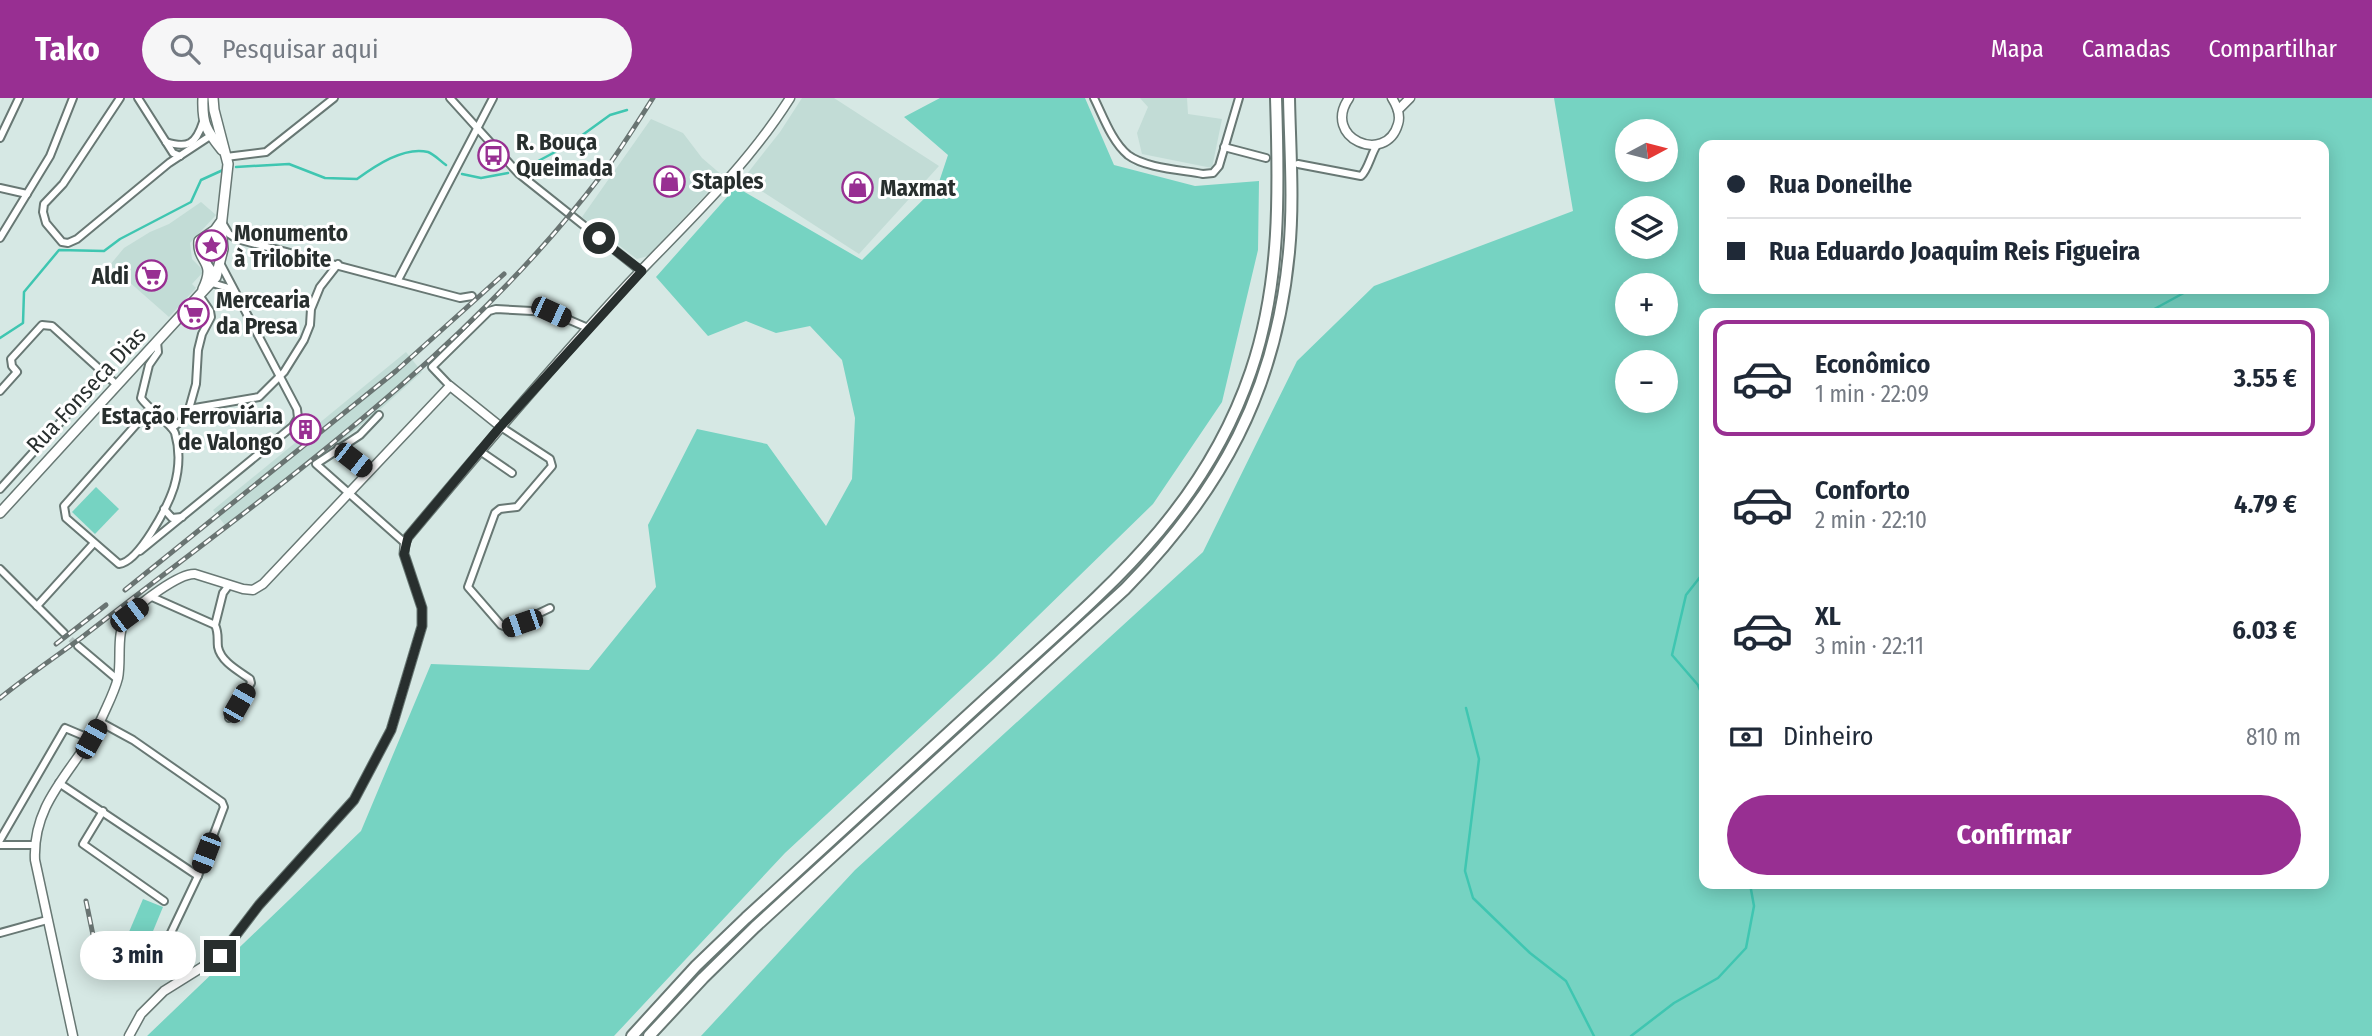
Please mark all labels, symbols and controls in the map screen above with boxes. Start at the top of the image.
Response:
search box [142,18,632,81]
text: Tako [35,29,100,69]
icon: search [166,30,204,68]
text: Pesquisar aqui [222,34,378,65]
text: Mapa [1991,35,2044,63]
text: Camadas [2082,35,2171,63]
text: Compartilhar [2209,35,2337,63]
north arrow [1615,119,1678,182]
map controls [1615,119,1678,413]
place label: R. Bouça Queimada [516,128,613,182]
bus stop icon: R. Bouça Queimada [476,138,510,172]
shop icon: Staples [652,164,686,198]
place label: Staples [692,167,764,195]
text: Rua Doneilhe [1769,169,1912,200]
shop icon: Maxmat [840,171,874,205]
place label: Maxmat [880,174,957,202]
button: layers [1615,196,1678,259]
place label: Monumento à Trilobite [234,219,348,273]
route start [583,222,615,254]
place icon: Monumento à Trilobite [194,229,228,263]
text: Rua Eduardo Joaquim Reis Figueira [1769,236,2140,267]
supermarket icon: Aldi [135,259,169,293]
place label: Aldi [91,262,129,290]
button: + [1615,273,1678,336]
place label: Mercearia da Presa [216,286,310,340]
car [528,294,575,330]
supermarket icon: Mercearia da Presa [176,296,210,330]
street label: Rua Fonseca Dias [20,321,152,459]
icon: car [1731,347,1794,410]
text: Econômico [1815,349,1930,380]
button: − [1615,350,1678,413]
text: 3.55 € [2234,363,2297,394]
text: 1 min · 22:09 [1815,380,1929,408]
place label: Estação Ferroviária de Valongo [101,402,283,456]
building icon: Estação Ferroviária de Valongo [289,412,323,446]
car [330,439,377,481]
icon: car [1731,473,1794,536]
text: Conforto [1815,475,1910,506]
text: 4.79 € [2234,489,2297,520]
text: 2 min · 22:10 [1815,506,1927,534]
car [106,594,153,636]
icon: car [1731,599,1794,662]
text: XL [1815,601,1841,632]
car [499,606,546,640]
text: 6.03 € [2232,615,2297,646]
text: 3 min · 22:11 [1815,632,1924,660]
car [220,680,259,726]
car [72,716,111,762]
icon: cash [1727,718,1765,756]
text: Dinheiro [1783,721,1873,752]
text: 810 m [2246,723,2301,751]
button: Confirmar [1727,795,2301,875]
car [189,830,224,876]
callout: 3 min [80,932,196,980]
route end [204,940,236,972]
text: 3 min [112,941,164,969]

